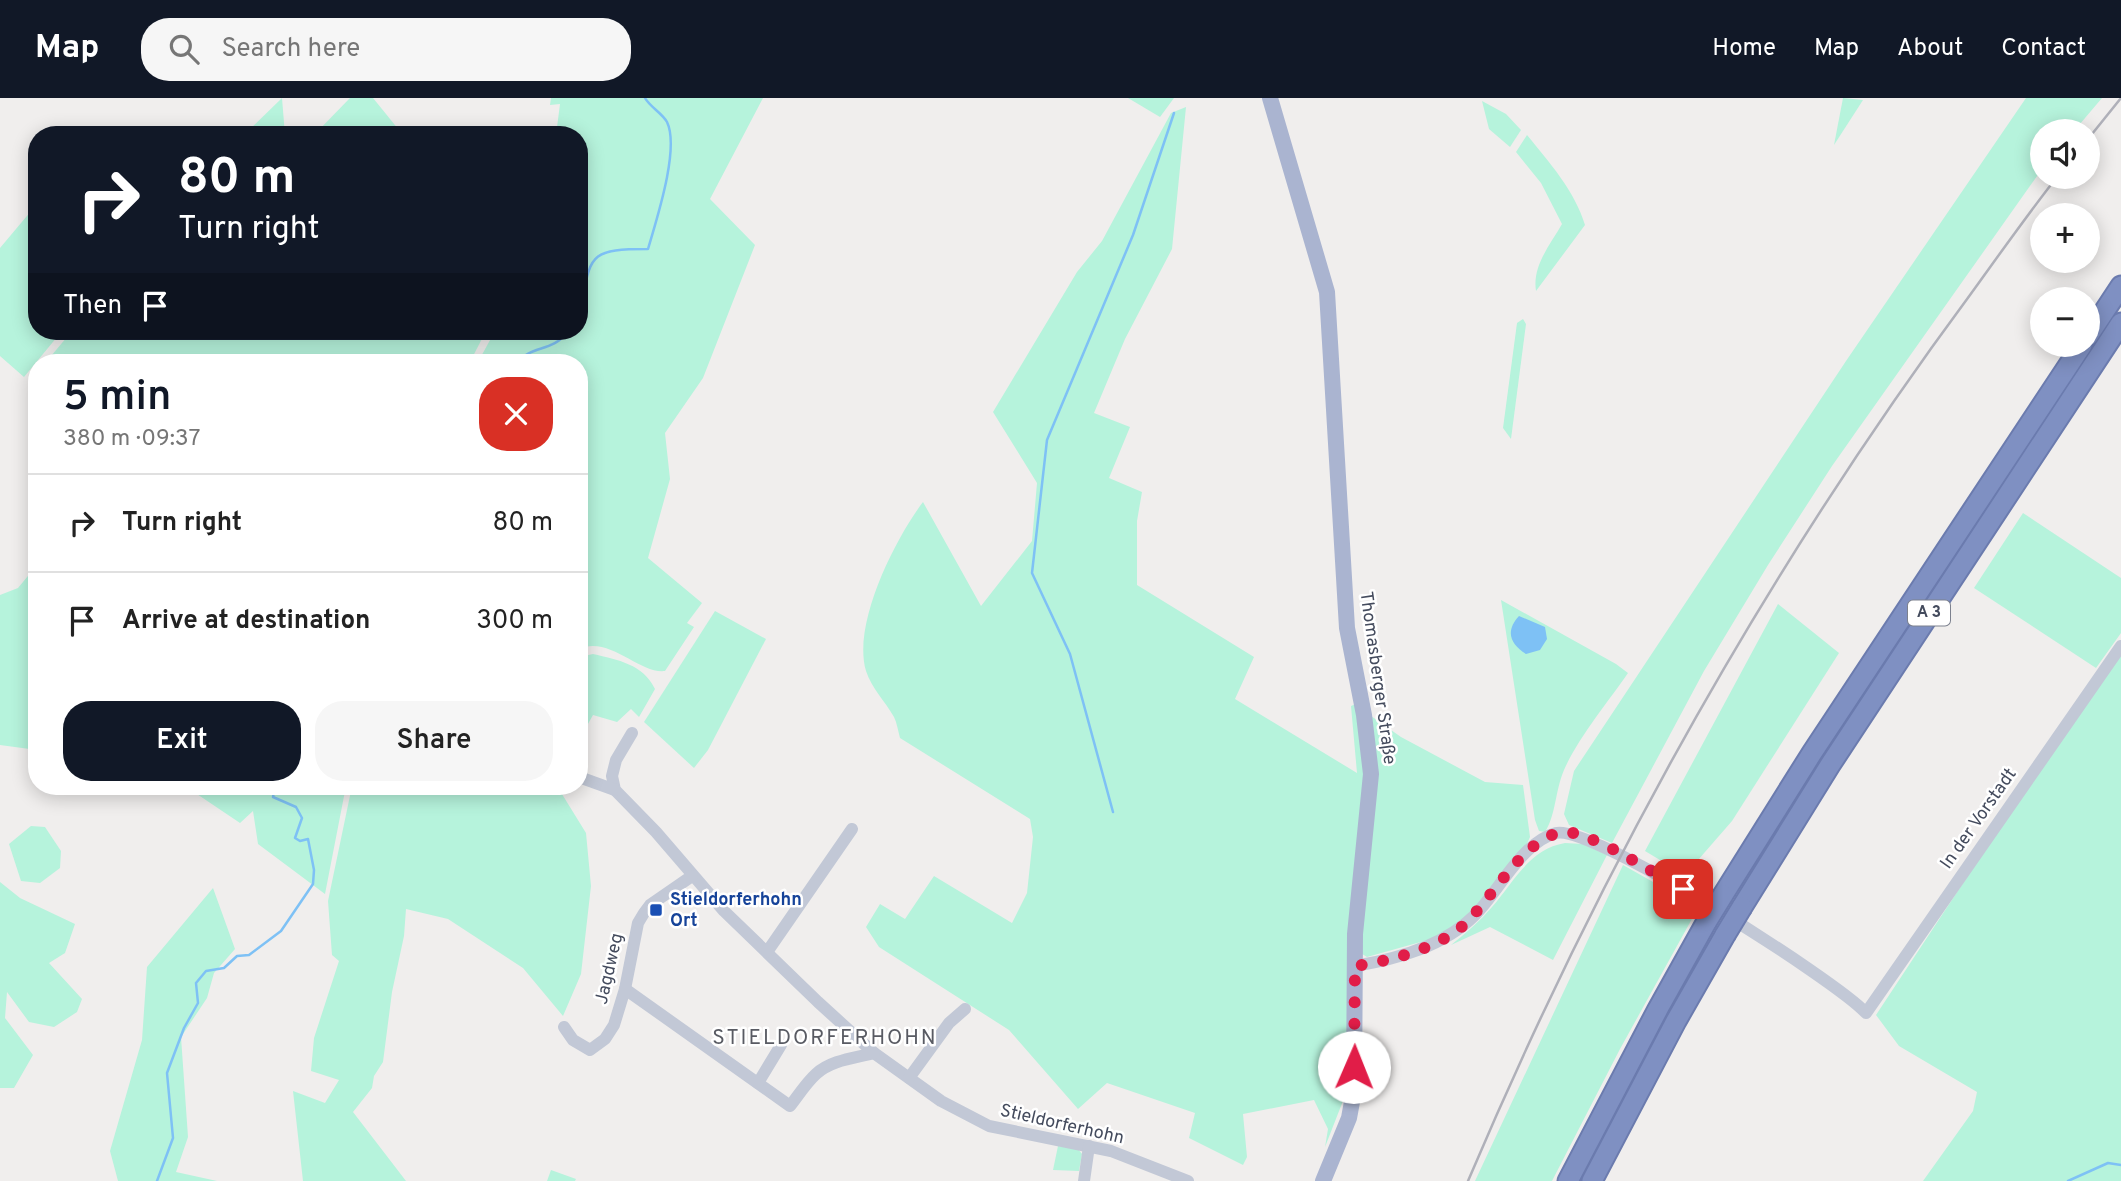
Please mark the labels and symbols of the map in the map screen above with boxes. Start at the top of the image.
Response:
street label: Thomasberger Straße [1353,590,1401,766]
road number: A 3 [1908,600,1950,626]
street label: In der Vorstadt [1936,764,2022,874]
pin [1653,859,1713,919]
place label: Stieldorferhohn Ort [670,889,802,933]
marker: Stieldorferhohn Ort [648,902,664,918]
street label: Jagdweg [591,931,629,1007]
district label: STIELDORFERHOHN [712,1025,938,1052]
position arrow [1317,1030,1391,1104]
street label: Stieldorferhohn [998,1100,1126,1150]

